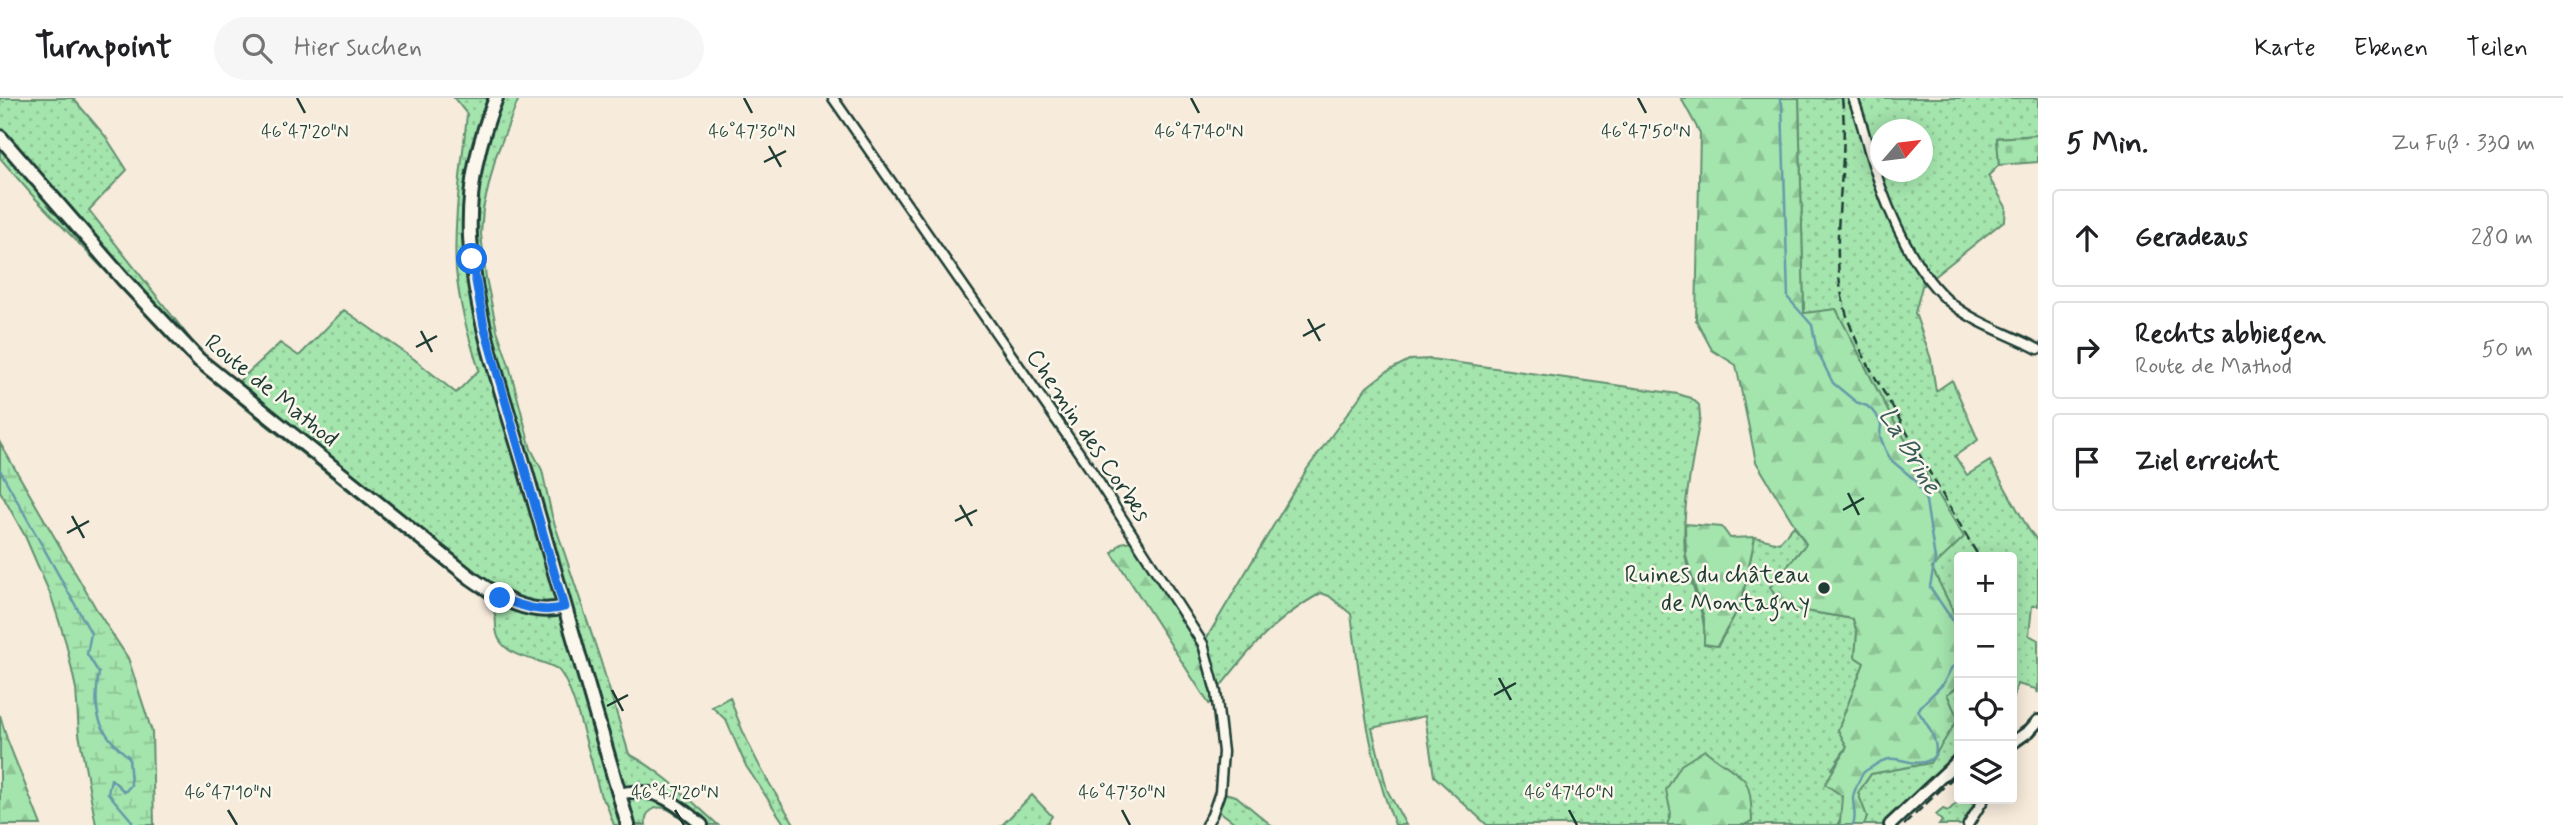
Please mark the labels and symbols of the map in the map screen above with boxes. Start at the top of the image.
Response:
north arrow [1870,119,1933,182]
text: 46°47'20"N [261,120,349,144]
text: 46°47'30"N [709,120,795,144]
text: 46°47'40"N [1154,120,1244,144]
text: 46°47'50"N [1601,120,1691,144]
route start [456,243,487,274]
street label: Route de Mathod [198,328,344,455]
street label: Chemin des Corbes [1018,343,1157,529]
water label: La Brine [1870,401,1949,501]
place label: Ruines du château de Montagny [1625,560,1810,622]
marker: Ruines du château de Montagny [1816,580,1832,596]
route end [484,582,515,613]
text: 46°47'10"N [185,781,271,805]
text: 46°47'20"N [631,781,719,805]
text: 46°47'30"N [1079,781,1165,805]
text: 46°47'40"N [1524,781,1614,805]

